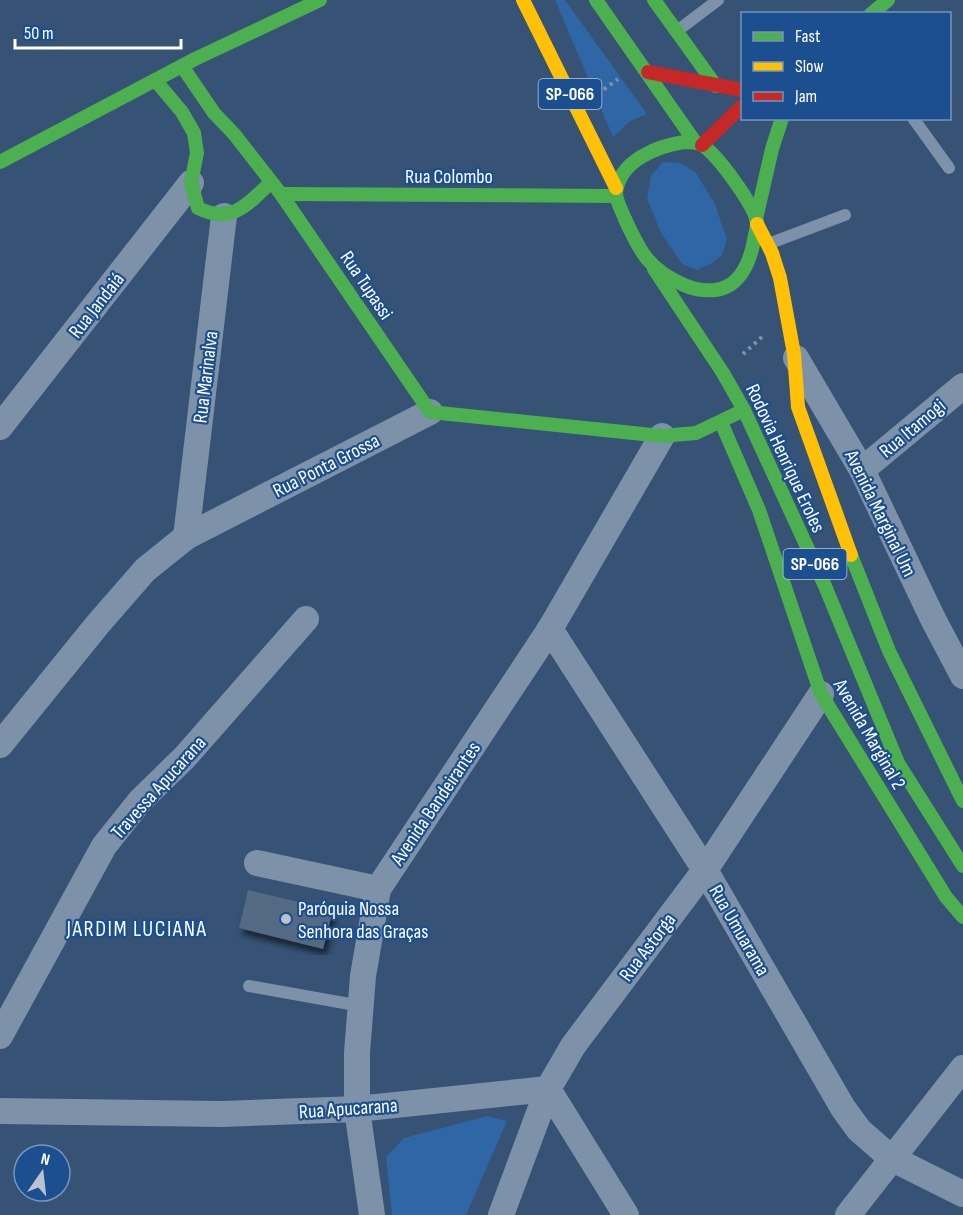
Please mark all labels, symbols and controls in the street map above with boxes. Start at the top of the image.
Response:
scale bar [15,12,182,50]
legend [741,12,951,120]
text: 50 m [24,23,54,44]
text: Fast [795,26,821,47]
text: Slow [795,56,824,77]
road number: SP-066 [538,79,602,109]
text: Jam [794,86,817,107]
street label: Rua Colombo [405,165,493,189]
street label: Rua Tupassi [335,247,398,324]
street label: Rua Jandaiá [64,268,130,343]
street label: Rua Marinalva [188,330,224,425]
street label: Rodovia Henrique Eroles [740,380,830,537]
street label: Rua Itamogi [875,394,951,463]
street label: Rua Ponta Grossa [269,429,384,503]
street label: Avenida Marginal Um [839,445,921,581]
road number: SP-066 [784,549,846,579]
street label: Avenida Marginal 2 [827,674,910,794]
street label: Travessa Apucarana [106,731,211,844]
street label: Avenida Bandeirantes [385,737,486,871]
street label: Rua Umuarama [704,881,775,980]
place label: Paróquia Nossa Senhora das Graças [298,897,428,944]
street label: Rua Astorga [614,909,681,986]
marker: Paróquia Nossa Senhora das Graças [279,912,293,926]
district label: JARDIM LUCIANA [66,916,207,943]
street label: Rua Apucarana [298,1094,398,1124]
north arrow [12,1143,72,1203]
text: N [39,1150,52,1170]

